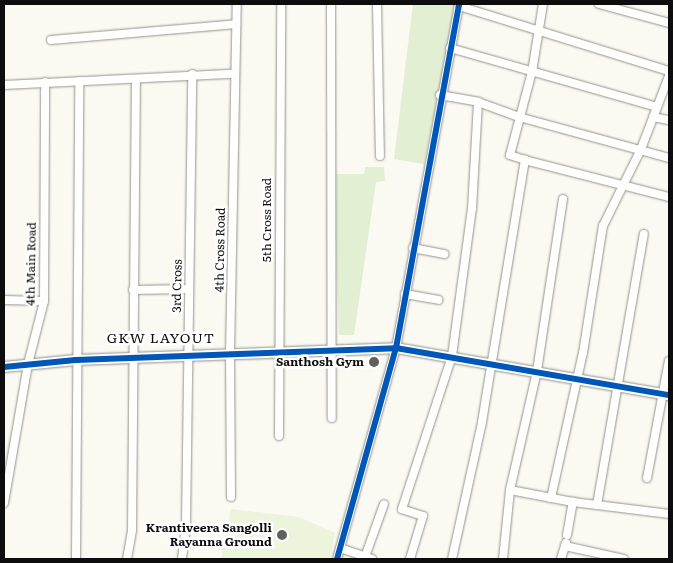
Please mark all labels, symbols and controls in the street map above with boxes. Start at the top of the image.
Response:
street label: 5th Cross Road [260,178,274,262]
street label: 4th Cross Road [212,207,228,293]
street label: 4th Main Road [23,222,39,306]
street label: 3rd Cross [169,259,185,313]
district label: GKW LAYOUT [106,329,216,345]
place label: Santhosh Gym [276,355,364,369]
marker: Santhosh Gym [368,356,380,368]
place label: Krantiveera Sangolli Rayanna Ground [146,521,272,549]
marker: Krantiveera Sangolli Rayanna Ground [276,529,288,541]

